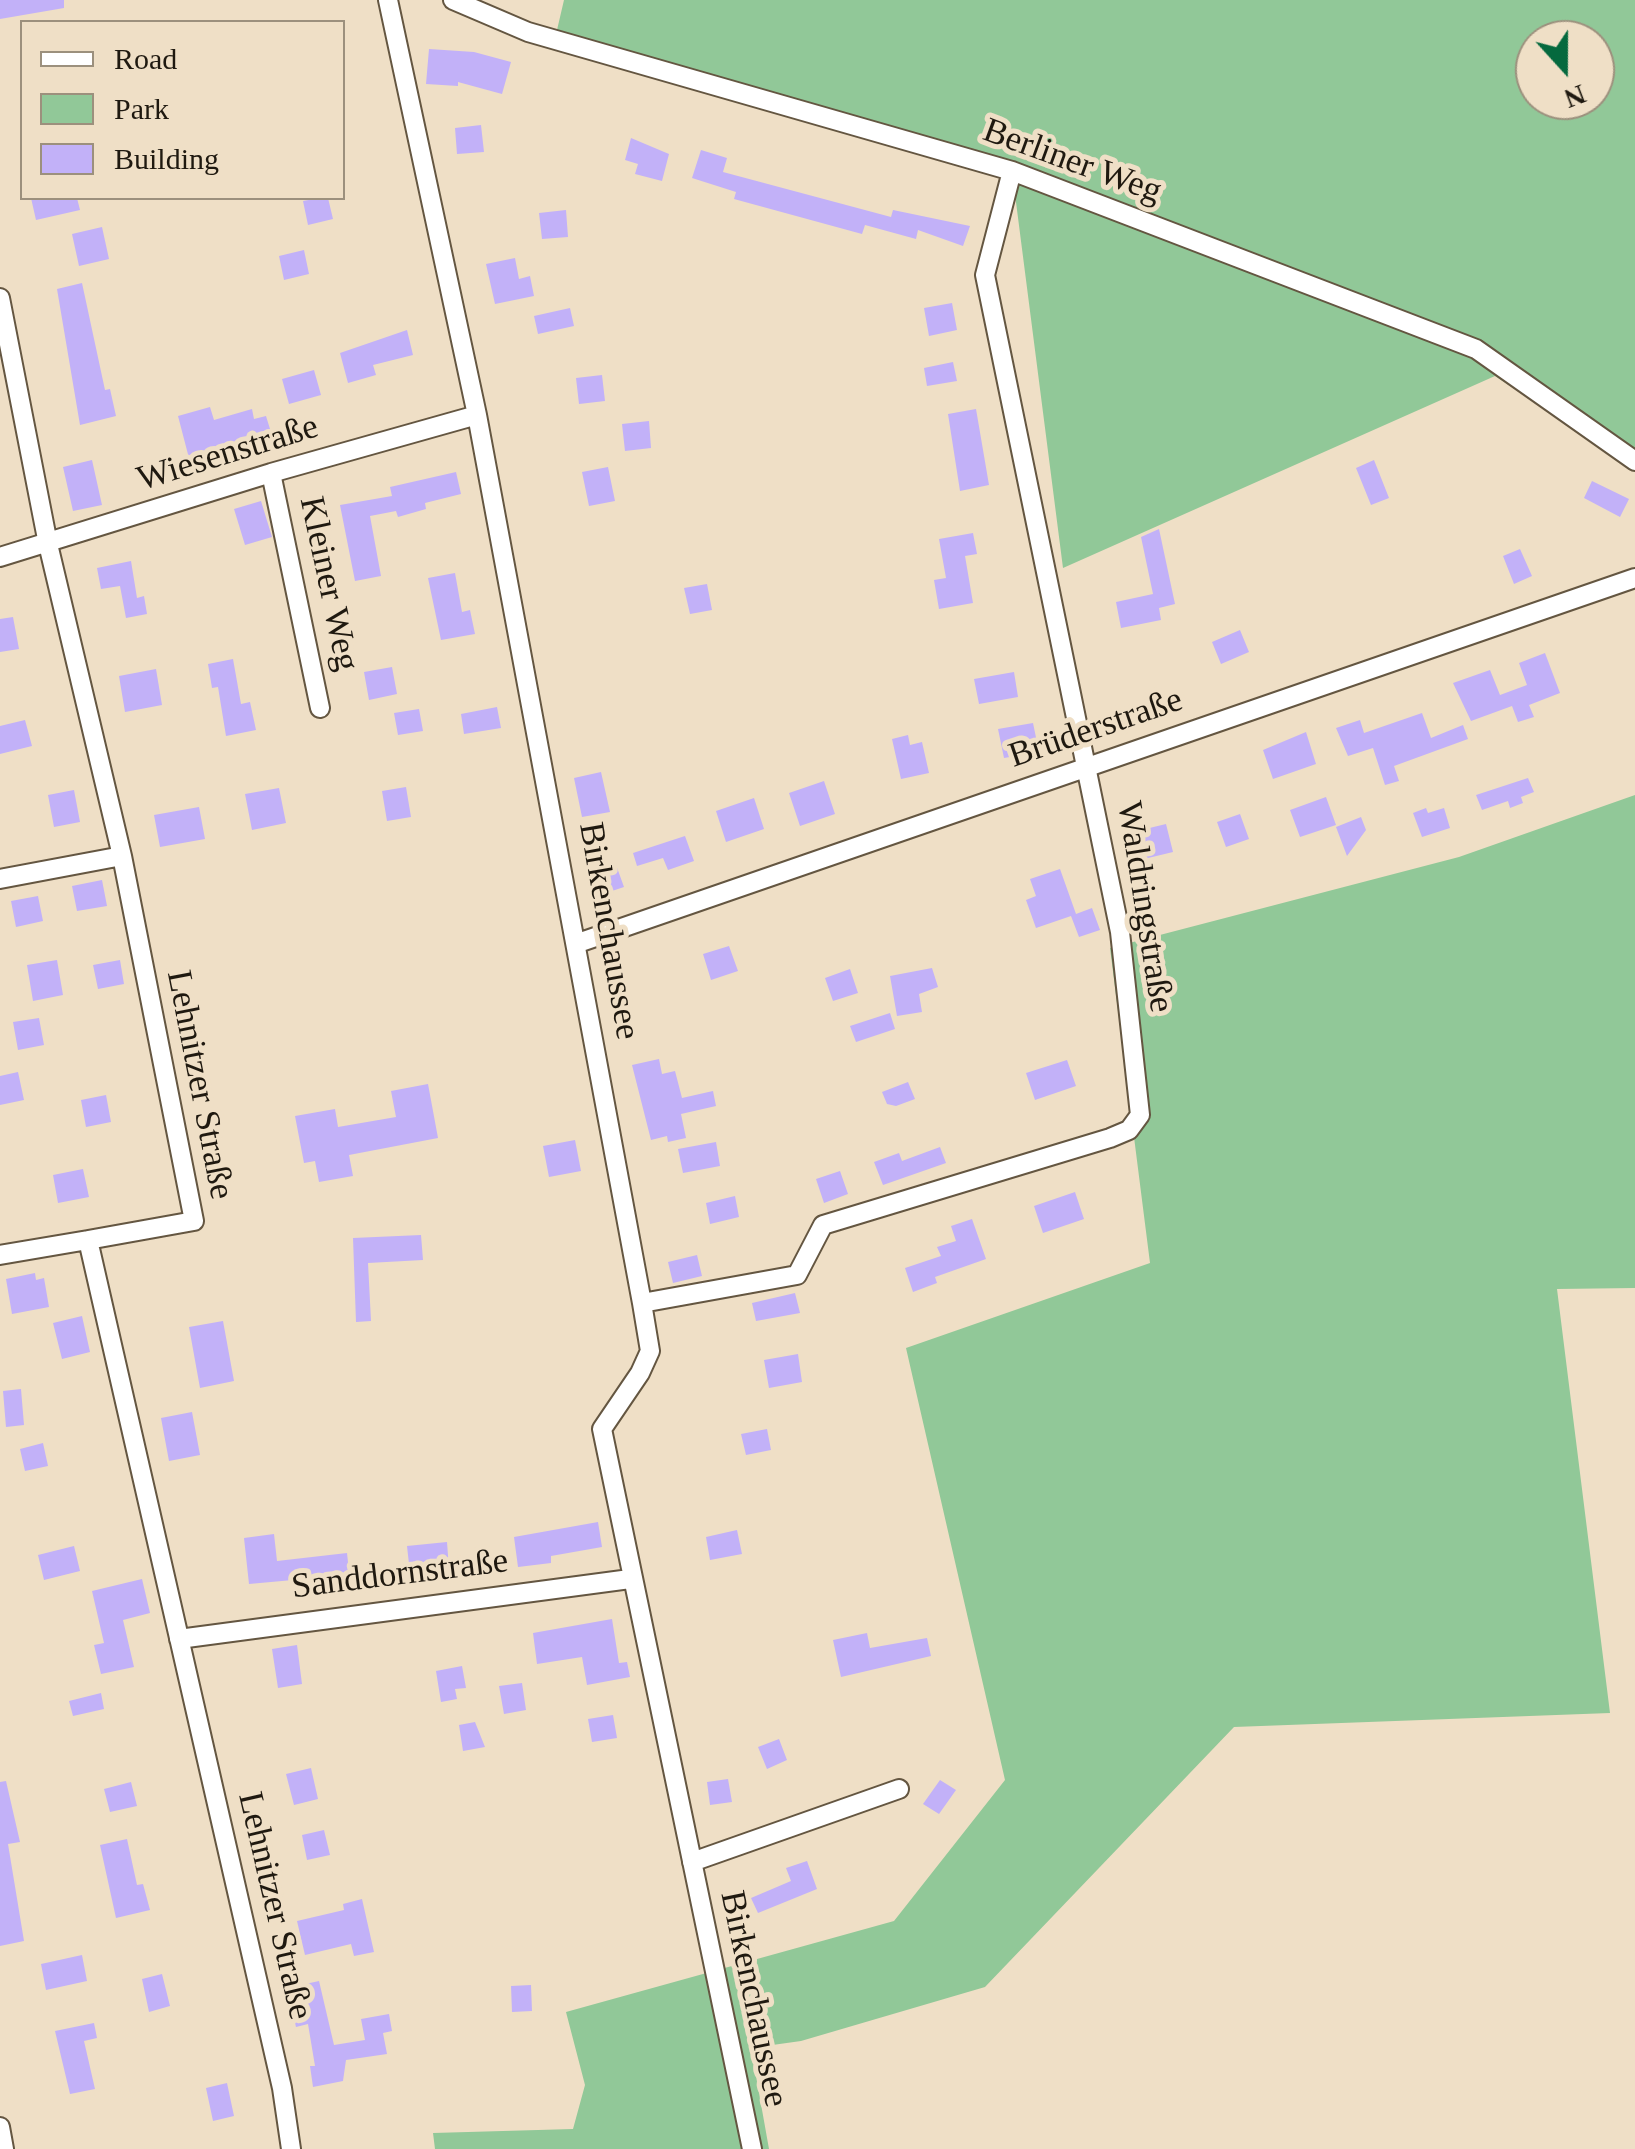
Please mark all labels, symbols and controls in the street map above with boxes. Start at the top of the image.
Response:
legend [20,20,345,200]
north arrow [1515,20,1615,120]
text: Road [114,42,177,75]
text: N [1560,79,1590,115]
text: Park [114,92,169,125]
street label: Berliner Weg [977,110,1167,214]
text: Building [114,142,219,175]
street label: Wiesenstraße [132,407,324,501]
street label: Kleiner Weg [289,493,367,675]
street label: Brüderstraße [1004,680,1188,778]
street label: Waldringstraße [1107,799,1181,1015]
street label: Birkenchaussee [568,819,648,1043]
street label: Lehnitzer Straße [156,967,242,1203]
street label: Sanddornstraße [289,1541,511,1609]
street label: Lehnitzer Straße [227,1788,321,2024]
street label: Birkenchaussee [710,1887,796,2111]

